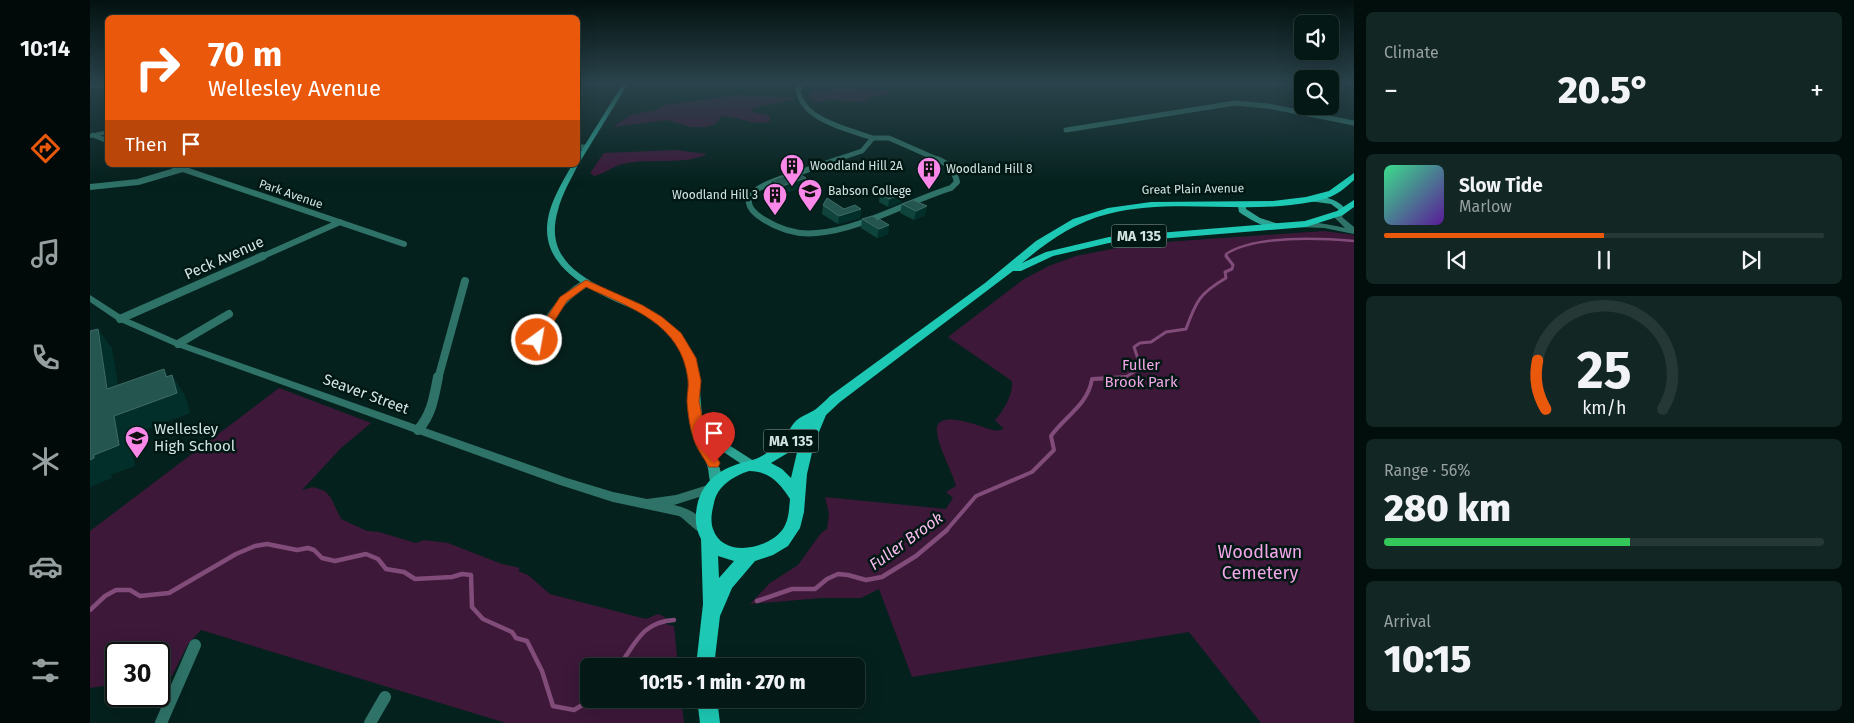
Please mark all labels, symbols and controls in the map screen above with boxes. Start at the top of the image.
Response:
map controls [1294,15,1339,115]
button: sound [1294,15,1339,60]
text: 70 m [208,33,282,75]
text: 10:14 [20,35,70,62]
icon: right [125,35,190,100]
text: Climate [1384,43,1439,62]
text: 20.5° [1558,67,1650,113]
button: search [1294,70,1339,115]
text: − [1384,74,1398,107]
text: + [1810,74,1824,107]
text: Wellesley Avenue [208,75,381,102]
icon: arrive [177,130,205,158]
icon: directions [28,131,63,166]
text: Then [125,133,167,156]
building icon: Woodland Hill 2A [779,153,805,187]
building icon: Woodland Hill 8 [916,156,942,190]
place label: Woodland Hill 2A [810,159,903,173]
place label: Woodland Hill 8 [946,162,1033,176]
text: Slow Tide [1459,174,1543,197]
street label: Park Avenue [257,177,325,211]
school or university icon: Babson College [797,178,823,212]
street label: Great Plain Avenue [1142,181,1244,197]
building icon: Woodland Hill 3 [762,182,788,216]
place label: Babson College [828,184,911,198]
place label: Woodland Hill 3 [672,188,758,202]
text: Marlow [1459,197,1512,216]
road number: MA 135 [1112,225,1166,248]
street label: Peck Avenue [181,232,267,284]
icon: music [28,236,63,271]
icon: previous [1443,246,1471,274]
icon: pause [1590,246,1618,274]
icon: next [1737,246,1765,274]
position arrow [510,313,562,365]
text: 25 [1577,339,1631,402]
icon: phone [28,340,63,375]
park label: Fuller Brook Park [1104,356,1178,391]
street label: Seaver Street [321,370,412,418]
text: km/h [1582,397,1626,419]
pin [693,412,735,463]
icon: arrive [700,419,728,447]
place label: Wellesley High School [154,420,236,455]
school or university icon: Wellesley High School [124,425,150,459]
road number: MA 135 [764,430,818,452]
icon: climate [28,444,63,479]
text: Range · 56% [1384,461,1470,480]
text: 280 km [1384,485,1511,531]
water label: Fuller Brook [865,508,947,574]
park label: Woodlawn Cemetery [1218,541,1302,584]
icon: car [28,549,63,584]
text: Arrival [1384,612,1431,631]
text: 10:15 [1384,636,1471,682]
speed limit sign: 30 [105,642,170,707]
icon: filters [28,653,63,688]
text: 10:15 · 1 min · 270 m [640,671,805,694]

